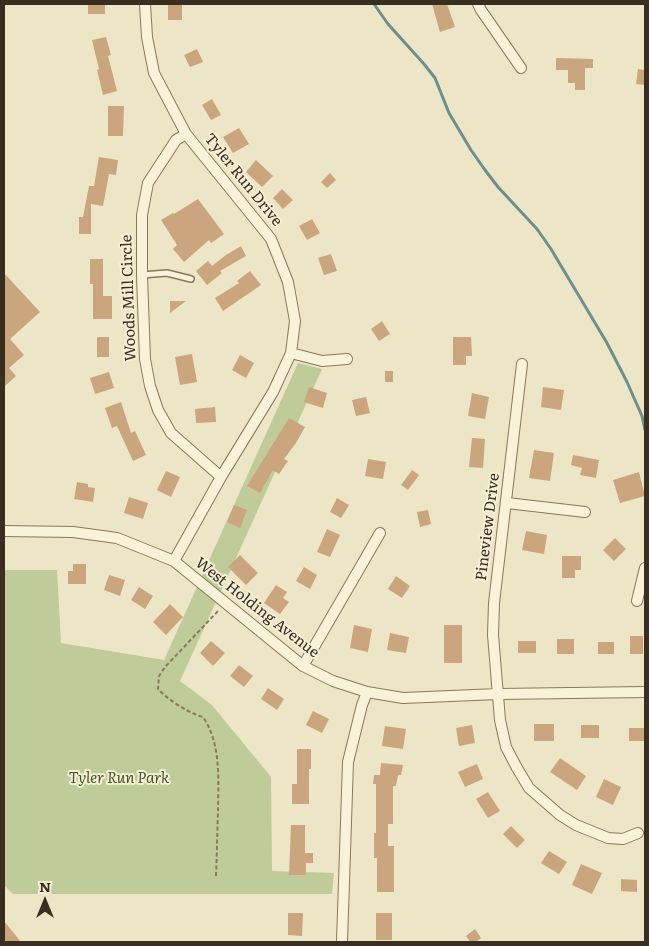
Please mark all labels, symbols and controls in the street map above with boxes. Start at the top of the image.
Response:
street label: Tyler Run Drive [200,130,286,230]
street label: Woods Mill Circle [118,234,140,362]
street label: Pineview Drive [472,472,504,582]
street label: West Holding Avenue [191,554,323,662]
park label: Tyler Run Park [69,770,169,788]
north arrow [20,876,70,926]
text: N [39,876,51,896]

